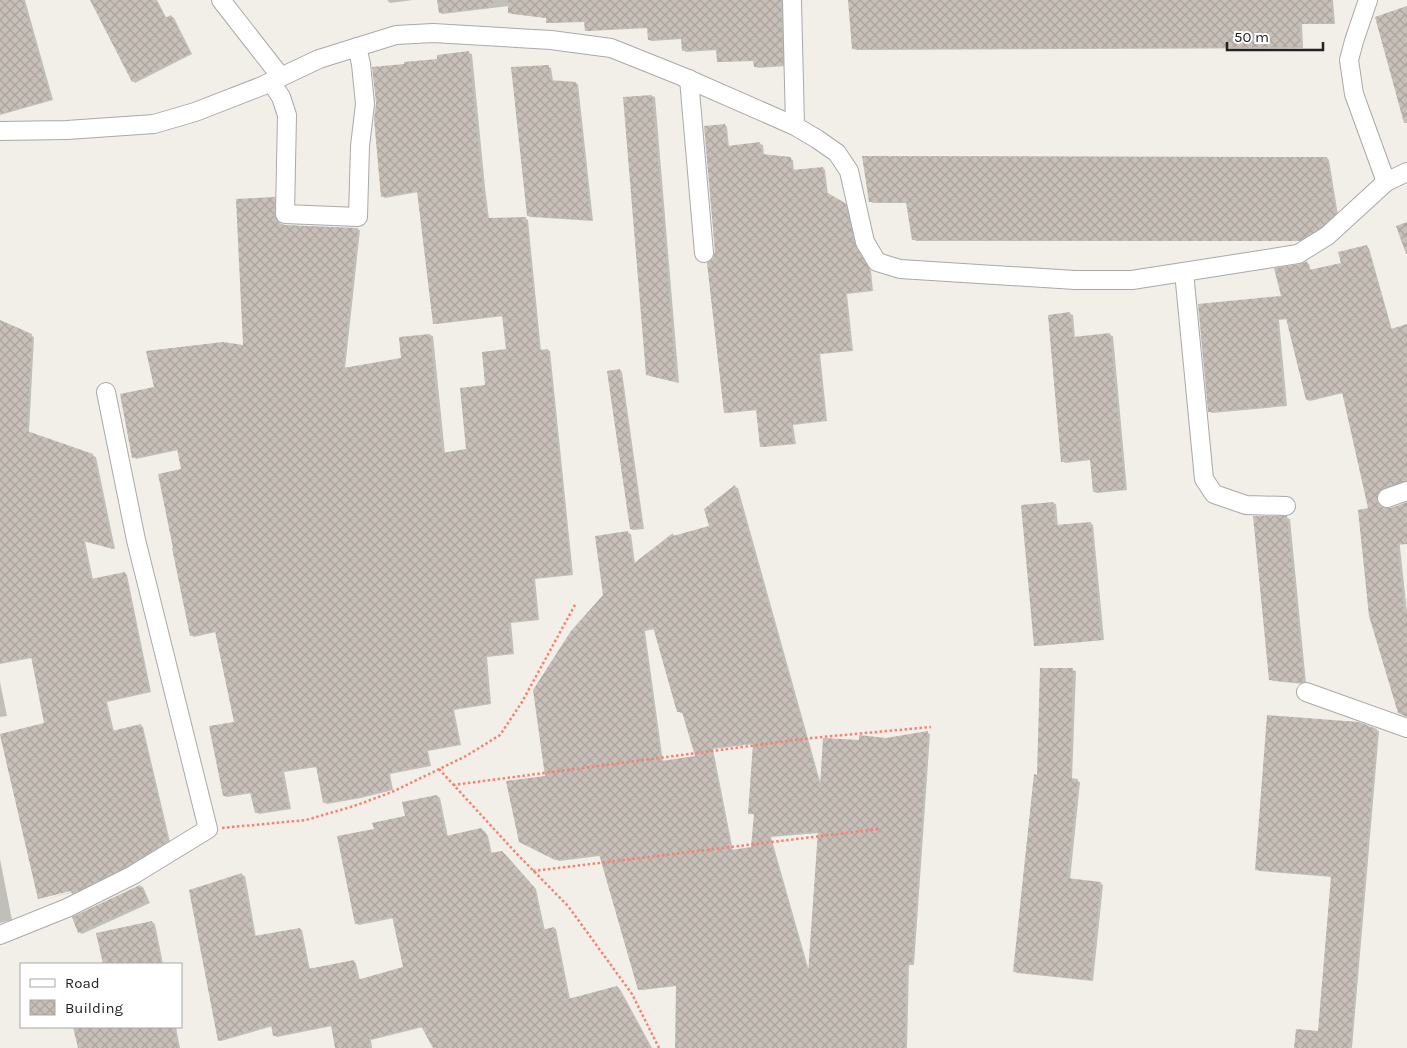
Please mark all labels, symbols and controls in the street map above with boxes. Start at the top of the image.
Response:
scale bar [1227,20,1323,52]
text: 50 m [1234,28,1269,46]
legend [20,963,182,1028]
text: Road [65,974,100,992]
text: Building [65,999,123,1017]

